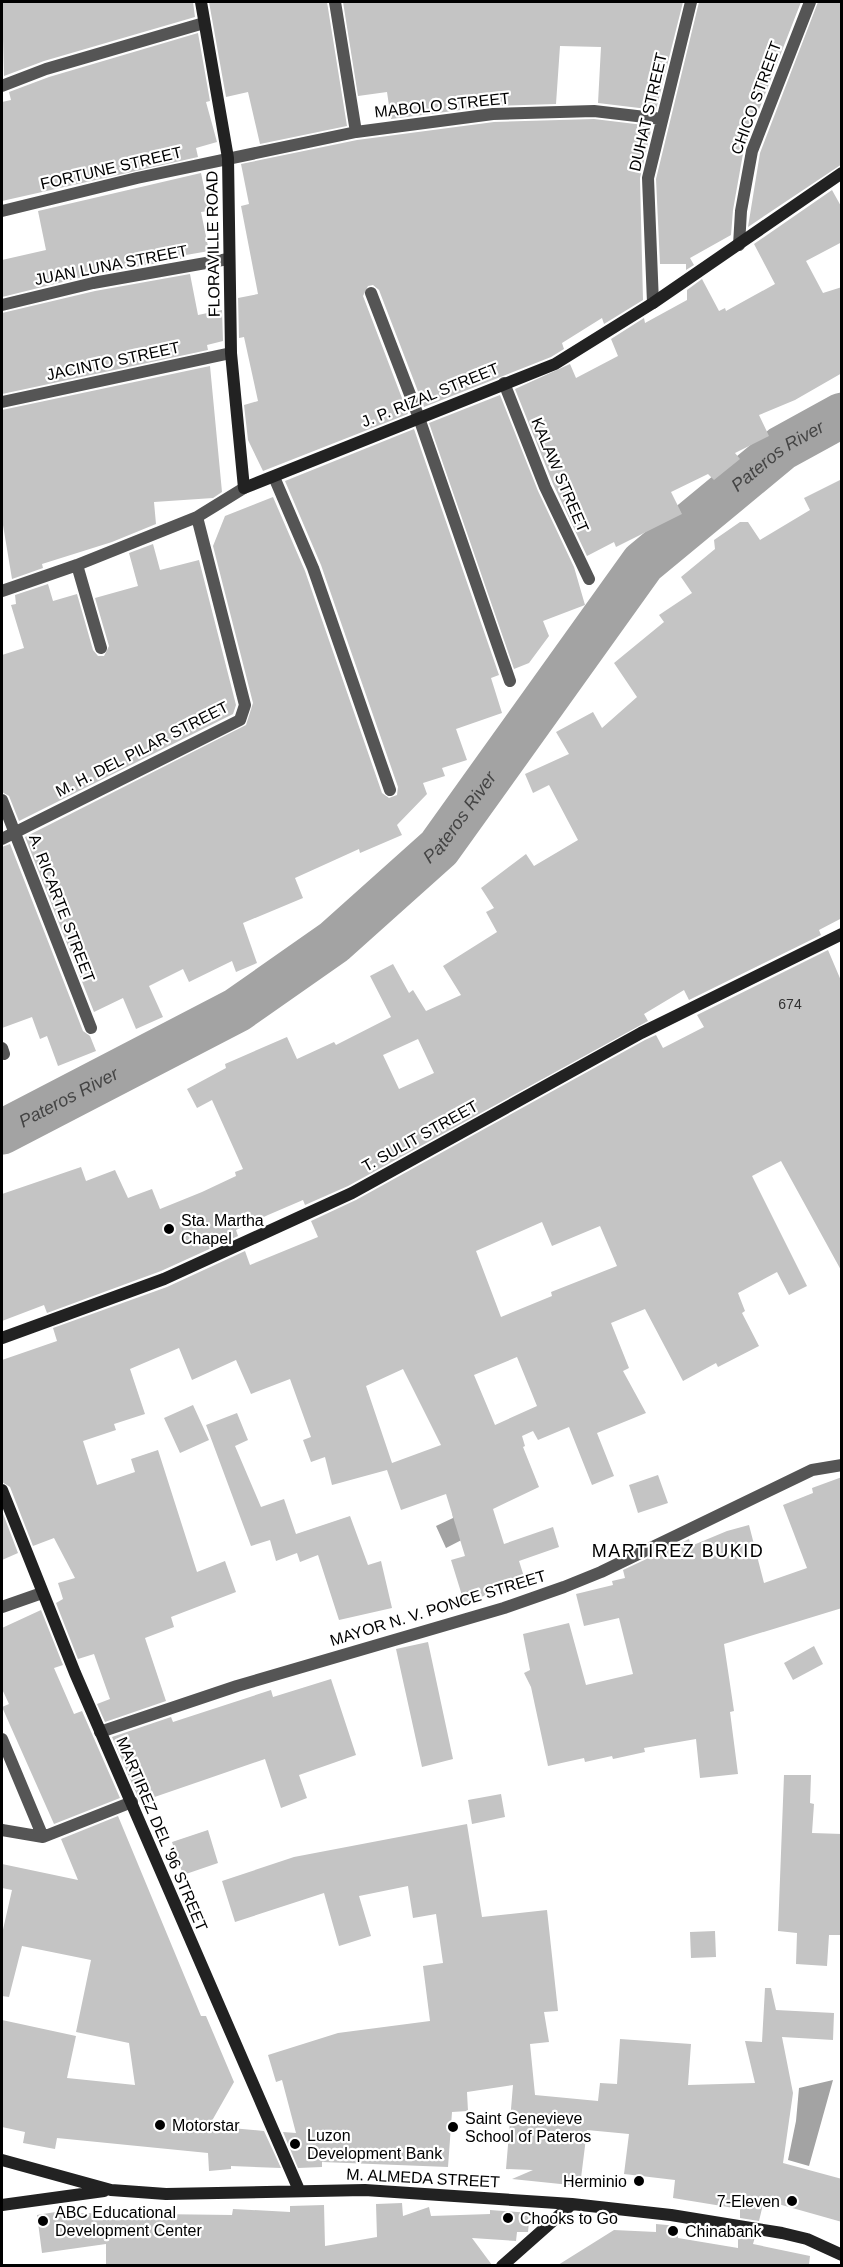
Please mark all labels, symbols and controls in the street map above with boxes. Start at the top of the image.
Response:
street label: CHICO STREET [728,39,784,157]
street label: DUHAT STREET [626,51,670,173]
street label: MABOLO STREET [373,89,511,121]
street label: FORTUNE STREET [39,143,184,193]
street label: FLORAVILLE ROAD [203,171,223,317]
street label: JUAN LUNA STREET [33,242,189,288]
street label: JACINTO STREET [45,339,181,383]
street label: J. P. RIZAL STREET [359,360,501,430]
street label: KALAW STREET [528,415,592,535]
water label: Pateros River [727,416,828,496]
street label: M. H. DEL PILAR STREET [53,698,231,800]
water label: Pateros River [419,767,501,867]
street label: A. RICARTE STREET [26,832,98,985]
house number: 674 [778,996,802,1012]
water label: Pateros River [16,1063,122,1131]
street label: T. SULIT STREET [359,1097,481,1175]
place label: Sta. Martha Chapel [181,1212,264,1247]
marker: Sta. Martha Chapel [162,1222,176,1236]
district label: MARTIREZ BUKID [592,1541,764,1561]
street label: MAYOR N. V. PONCE STREET [328,1567,548,1649]
street label: MARTIREZ DEL '96 STREET [113,1734,211,1934]
place label: Saint Genevieve School of Pateros [465,2110,591,2145]
place label: Motorstar [172,2117,240,2134]
marker: Motorstar [153,2118,167,2132]
marker: Saint Genevieve School of Pateros [446,2120,460,2134]
place label: Luzon Development Bank [307,2127,443,2162]
marker: Luzon Development Bank [288,2137,302,2151]
street label: M. ALMEDA STREET [346,2165,500,2191]
place label: Herminio [563,2173,627,2190]
marker: Herminio [632,2174,646,2188]
place label: 7-Eleven [717,2193,780,2210]
marker: 7-Eleven [785,2194,799,2208]
place label: ABC Educational Development Center [55,2204,202,2239]
place label: Chooks to Go [520,2210,618,2227]
marker: Chooks to Go [501,2211,515,2225]
marker: ABC Educational Development Center [36,2214,50,2228]
place label: Chinabank [685,2223,763,2240]
marker: Chinabank [666,2224,680,2238]

